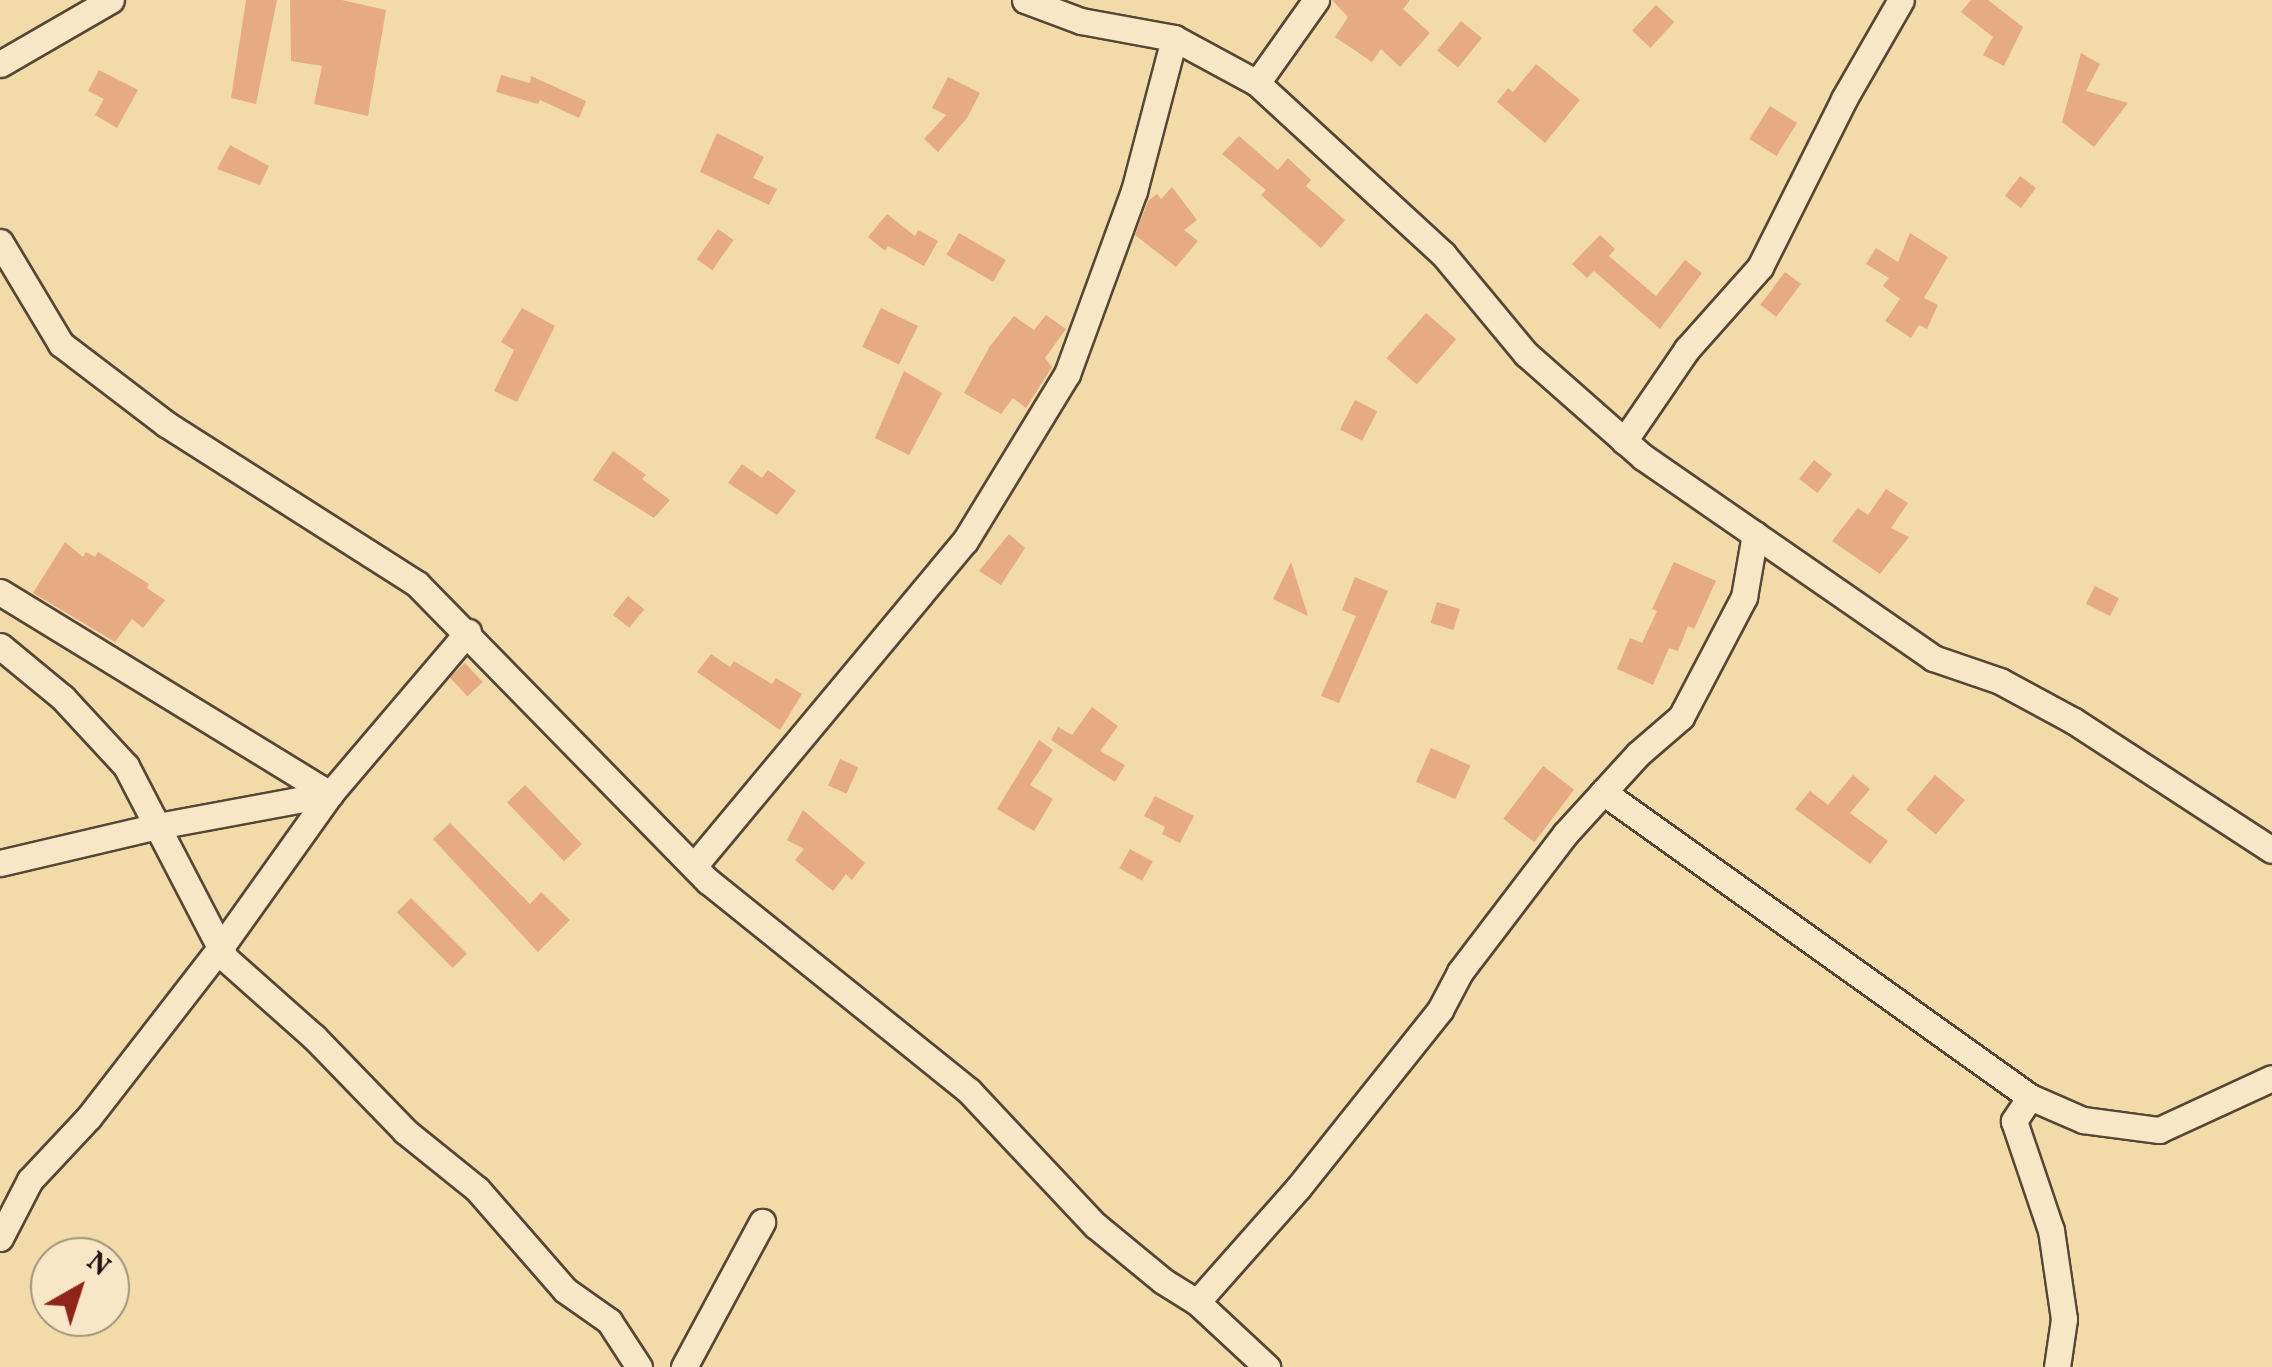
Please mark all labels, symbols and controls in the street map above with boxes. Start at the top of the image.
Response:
north arrow [30,1237,130,1337]
text: N [78,1243,118,1286]

